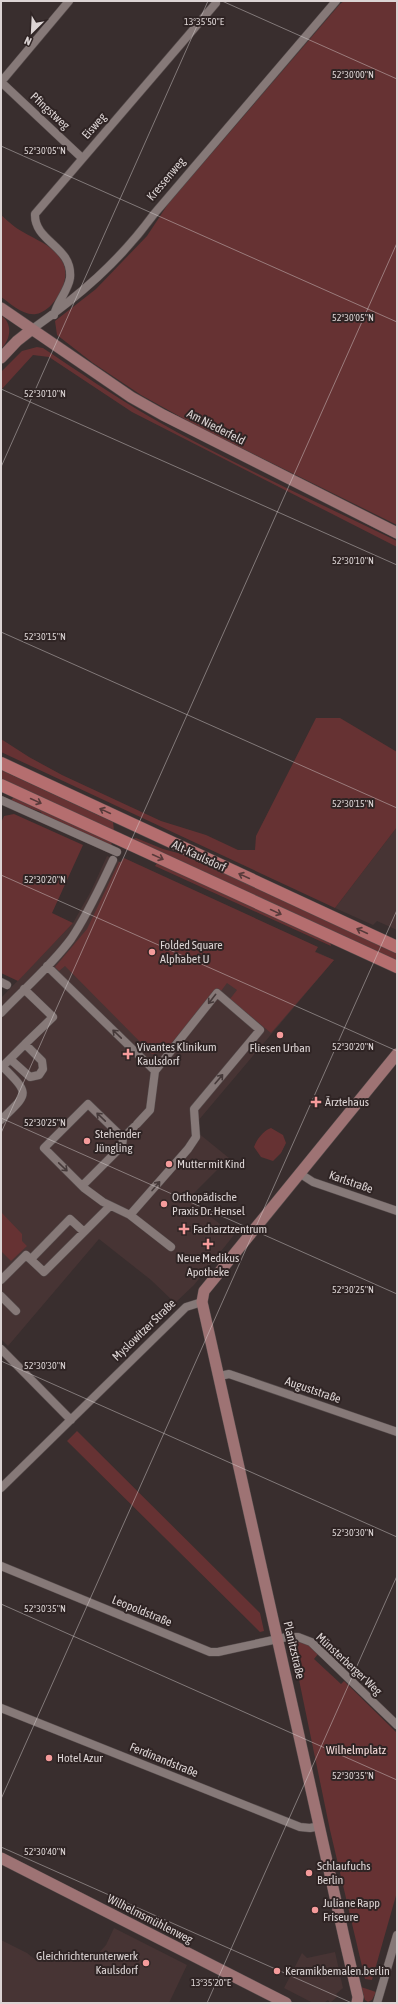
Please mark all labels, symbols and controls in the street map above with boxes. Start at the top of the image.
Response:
north arrow [12,12,52,52]
text: 13°35'50"E [184,16,225,27]
text: N [23,34,33,48]
text: 52°30'00"N [332,69,374,80]
street label: Pfingstweg [28,89,73,133]
street label: Eisweg [79,110,110,142]
text: 52°30'05"N [24,145,66,156]
street label: Kressenweg [144,154,189,204]
text: 52°30'05"N [332,312,374,323]
text: 52°30'10"N [24,388,66,399]
street label: Am Niederfeld [185,406,247,448]
text: 52°30'10"N [332,555,374,566]
text: 52°30'15"N [24,631,66,642]
one-way arrow [30,798,42,805]
text: 52°30'15"N [332,798,374,809]
one-way arrow [99,807,111,814]
street label: Alt-Kaulsdorf [170,837,229,875]
one-way arrow [152,854,164,861]
one-way arrow [238,872,250,879]
text: 52°30'20"N [24,874,66,885]
one-way arrow [270,909,282,916]
one-way arrow [356,927,368,934]
place label: Folded Square Alphabet U [160,938,223,966]
marker: Folded Square Alphabet U [147,947,157,957]
one-way arrow [207,994,216,1005]
one-way arrow [112,1029,122,1039]
marker: Fliesen Urban [275,1030,285,1040]
place label: Vivantes Klinikum Kaulsdorf [137,1040,217,1068]
place label: Fliesen Urban [249,1041,311,1055]
text: 52°30'20"N [332,1041,374,1052]
marker: Vivantes Klinikum Kaulsdorf [122,1048,134,1060]
one-way arrow [215,1074,224,1085]
place label: Ärztehaus [325,1095,369,1109]
marker: Ärztehaus [310,1096,322,1108]
one-way arrow [96,1112,106,1122]
text: 52°30'25"N [24,1117,66,1128]
place label: Stehender Jüngling [95,1127,141,1155]
marker: Stehender Jüngling [82,1136,92,1146]
place label: Mutter mit Kind [177,1157,245,1171]
marker: Mutter mit Kind [164,1159,174,1169]
one-way arrow [58,1162,68,1172]
street label: Karlstraße [327,1168,375,1196]
one-way arrow [151,1181,160,1191]
place label: Orthopädische Praxis Dr. Hensel [172,1190,246,1218]
marker: Orthopädische Praxis Dr. Hensel [159,1199,169,1209]
place label: Facharztzentrum [193,1222,267,1236]
marker: Facharztzentrum [178,1223,190,1235]
marker: Neue Medikus Apotheke [203,1239,213,1249]
place label: Neue Medikus Apotheke [177,1251,239,1279]
text: 52°30'25"N [332,1284,374,1295]
street label: Myslowitzer Straße [109,1296,179,1364]
text: 52°30'30"N [24,1360,66,1371]
street label: Auguststraße [283,1374,343,1406]
text: 52°30'30"N [332,1527,374,1538]
street label: Leopoldstraße [110,1593,174,1629]
text: 52°30'35"N [24,1603,66,1614]
street label: Planitzstraße [281,1620,307,1680]
street label: Münsterberger Weg [313,1630,385,1699]
street label: Ferdinandstraße [128,1740,200,1780]
park label: Wilhelmplatz [326,1743,387,1757]
place label: Hotel Azur [57,1751,103,1765]
marker: Hotel Azur [44,1753,54,1763]
text: 52°30'35"N [332,1770,374,1781]
text: 52°30'40"N [24,1846,66,1857]
place label: Schlaufuchs Berlin [317,1859,370,1887]
marker: Schlaufuchs Berlin [304,1868,314,1878]
street label: Wilhelmsmühlenweg [105,1891,196,1947]
place label: Juliane Rapp Friseure [323,1896,380,1924]
marker: Juliane Rapp Friseure [310,1905,320,1915]
place label: Gleichrichterunterwerk Kaulsdorf [36,1949,139,1977]
marker: Gleichrichterunterwerk Kaulsdorf [141,1958,151,1968]
place label: Keramikbemalen.berlin [285,1964,390,1978]
marker: Keramikbemalen.berlin [272,1966,282,1976]
text: 13°35'20"E [191,1977,232,1988]

